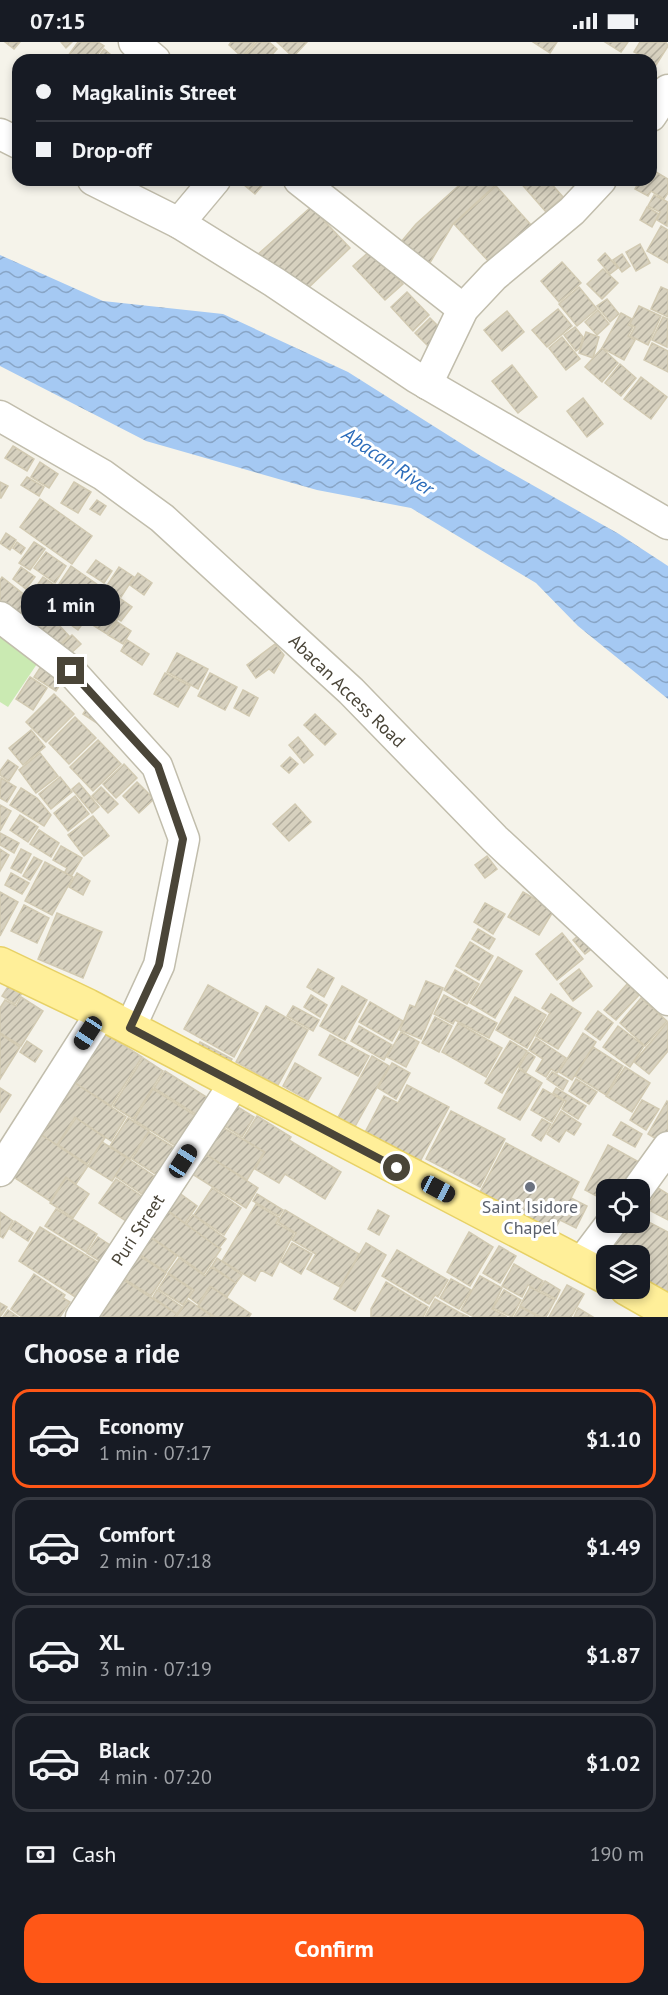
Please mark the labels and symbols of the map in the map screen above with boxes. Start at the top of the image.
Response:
water label: Abacan River [336,420,440,502]
callout: 1 min [22,584,121,626]
street label: Abacan Access Road [284,629,410,752]
route end [57,657,84,684]
car [71,1013,105,1053]
car [166,1141,200,1181]
route start [383,1154,410,1181]
car [418,1173,458,1205]
marker: Saint Isidore Chapel [523,1180,537,1194]
street label: Puri Street [106,1190,169,1270]
place label: Saint Isidore Chapel [482,1195,578,1239]

